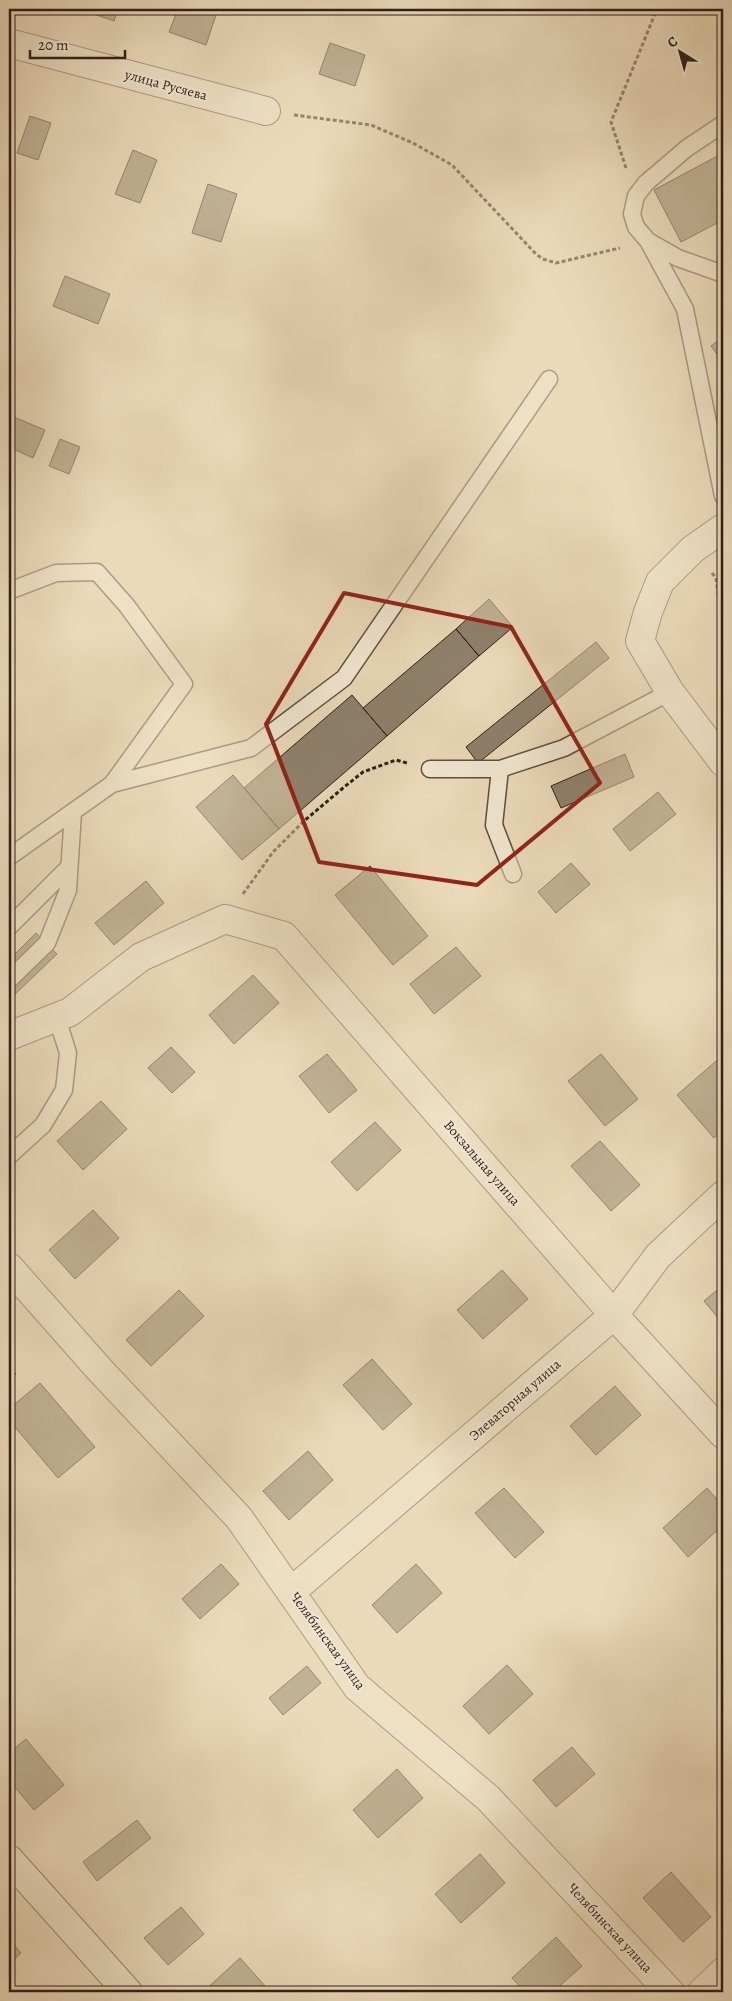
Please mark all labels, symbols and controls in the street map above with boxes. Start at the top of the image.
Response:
scale bar [30,28,125,60]
north arrow [654,28,704,78]
text: С [663,32,682,52]
text: 20 m [38,35,69,55]
street label: улица Русяева [122,65,210,105]
street label: Вокзальная улица [439,1116,525,1210]
street label: Элеваторная улица [465,1355,565,1445]
street label: Челябинская улица [286,1588,370,1694]
street label: Челябинская улица [563,1879,657,1978]

